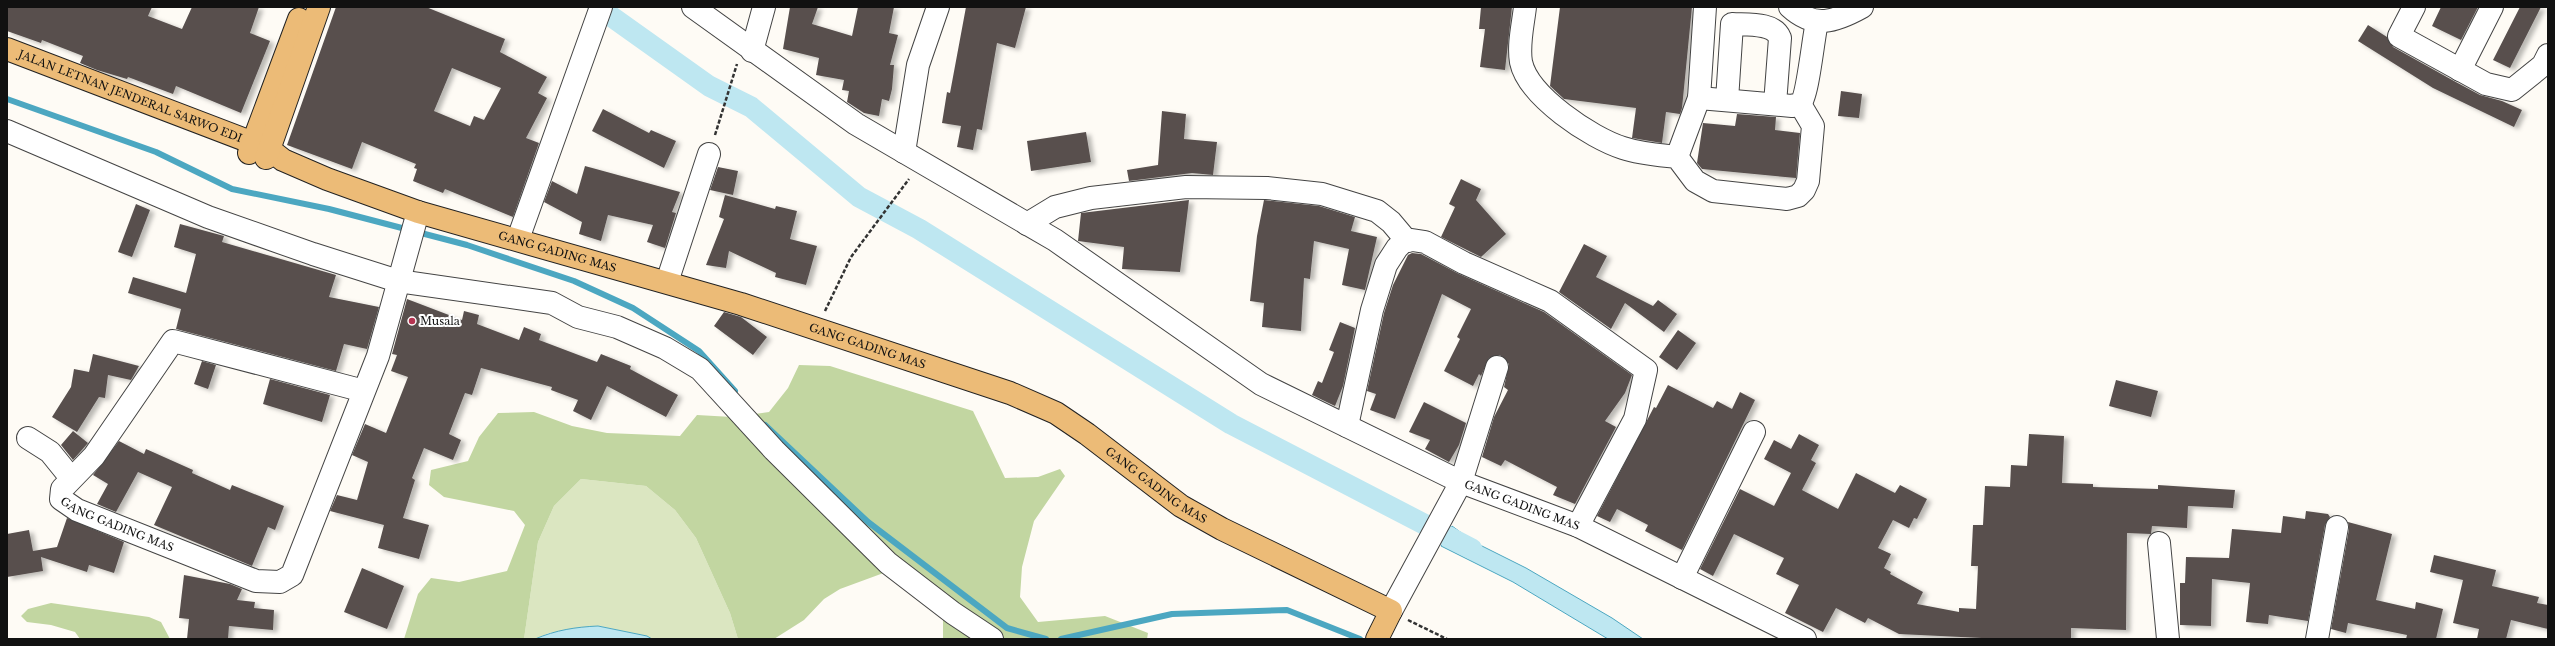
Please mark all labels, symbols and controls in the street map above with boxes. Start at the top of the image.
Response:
street label: JALAN LETNAN JENDERAL SARWO EDI [15,46,245,145]
street label: GANG GADING MAS [497,228,618,275]
place label: Musala [420,314,461,328]
marker: Musala [407,316,417,326]
street label: GANG GADING MAS [807,320,928,372]
street label: GANG GADING MAS [1103,444,1210,526]
street label: GANG GADING MAS [1462,477,1582,533]
street label: GANG GADING MAS [58,494,176,555]

